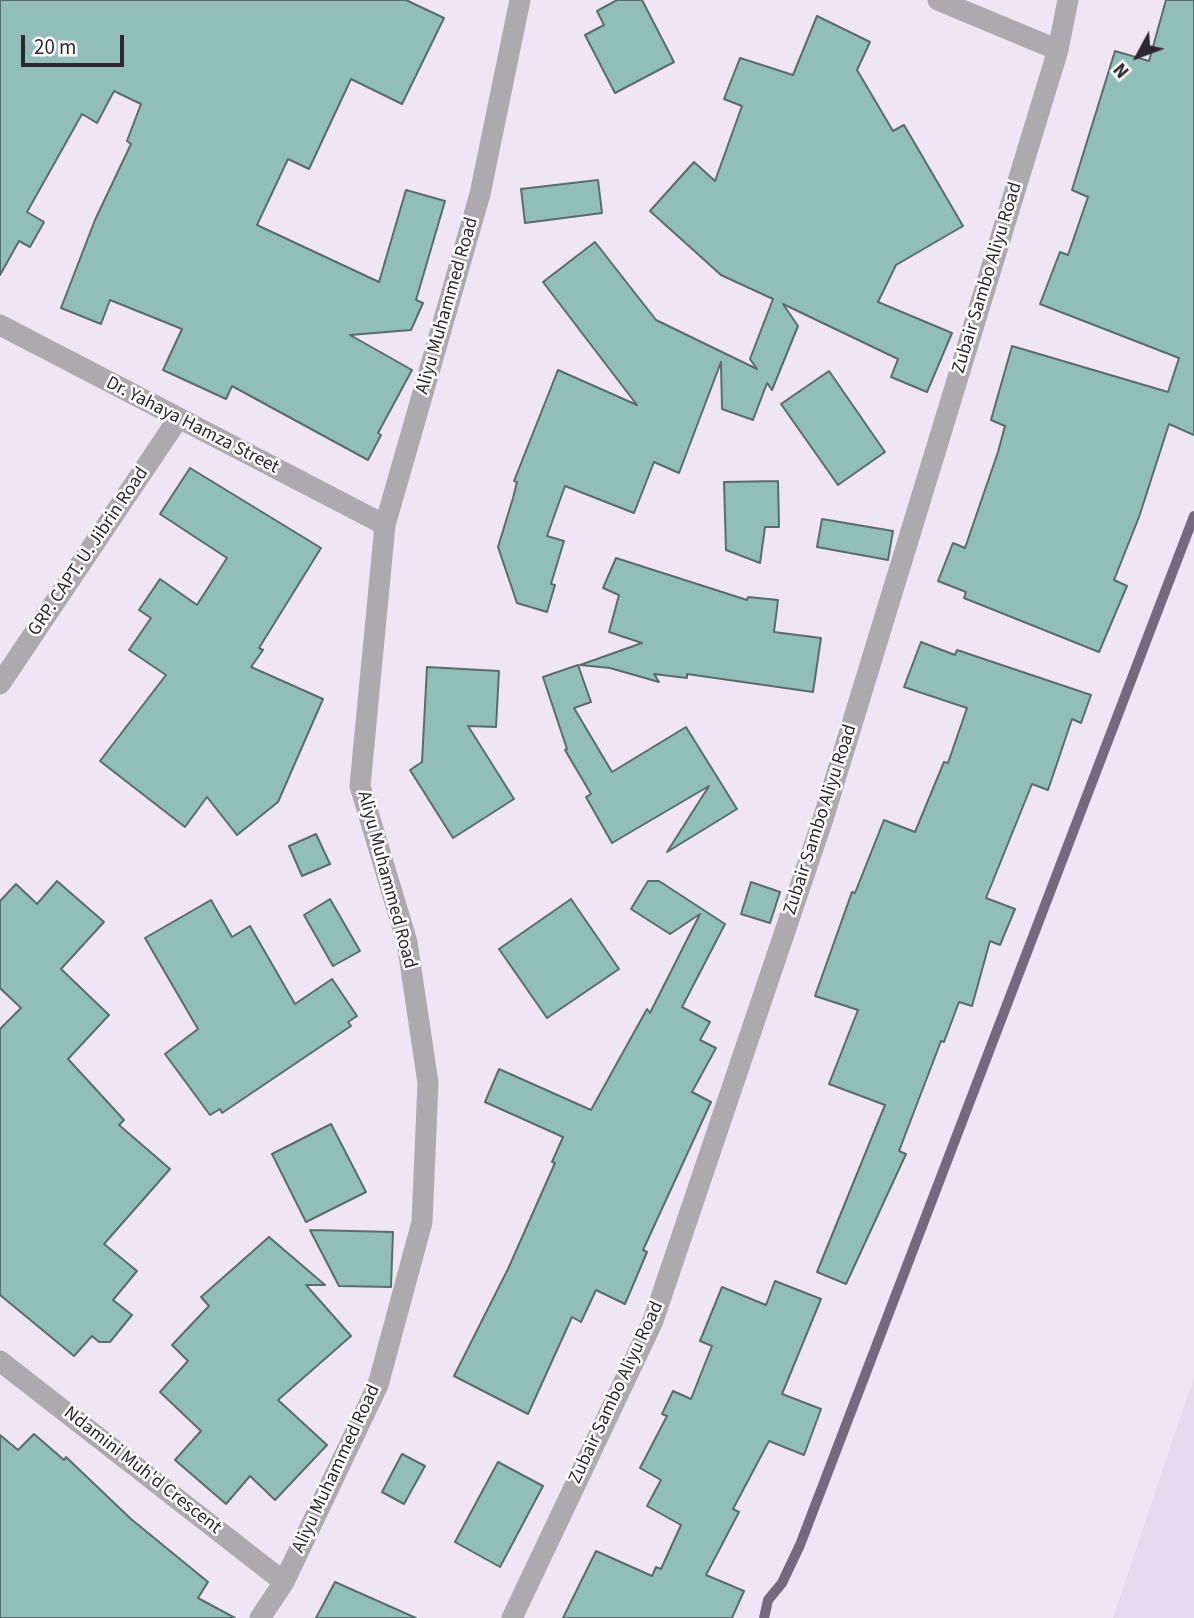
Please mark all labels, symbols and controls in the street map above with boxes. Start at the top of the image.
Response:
scale bar [24,21,128,65]
north arrow [1103,21,1173,91]
text: 20 m [34,32,76,62]
text: N [1107,56,1136,84]
street label: Zubair Sambo Aliyu Road [948,180,1028,376]
street label: Aliyu Muhammed Road [412,215,484,397]
street label: Dr. Yahaya Hamza Street [102,372,282,480]
street label: GRP. CAPT. U. Jibrin Road [24,463,154,641]
street label: Zubair Sambo Aliyu Road [779,722,863,918]
street label: Aliyu Muhammed Road [351,789,421,971]
street label: Zubair Sambo Aliyu Road [565,1298,669,1488]
street label: Aliyu Muhammed Road [288,1381,386,1557]
street label: Ndamini Muh'd Crescent [59,1402,225,1540]

